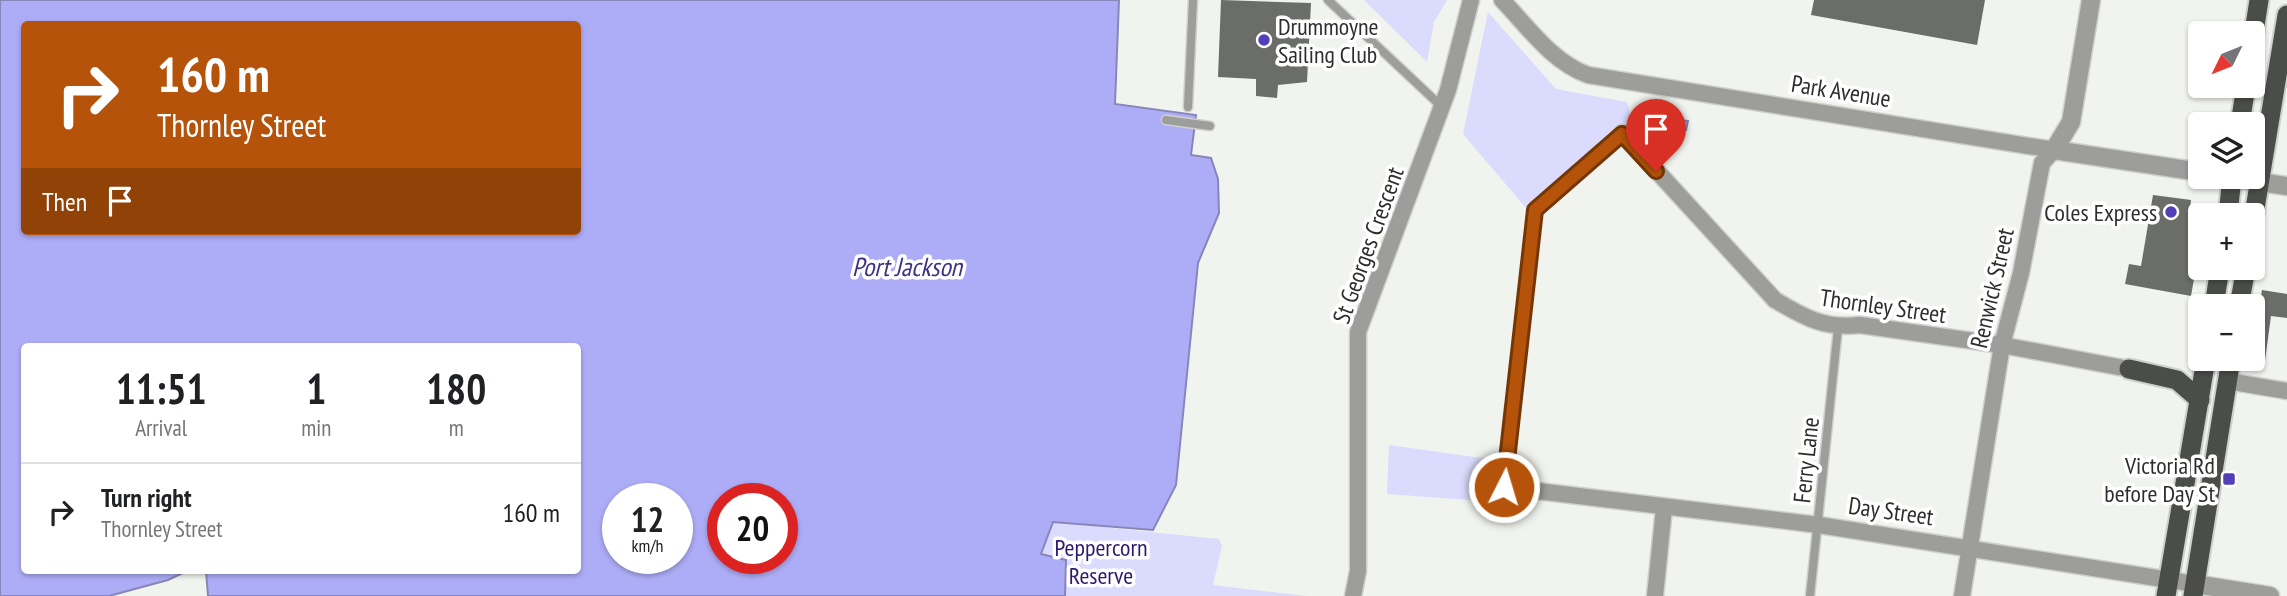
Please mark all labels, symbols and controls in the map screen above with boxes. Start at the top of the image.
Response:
place label: Drummoyne Sailing Club [1278,11,1378,70]
north arrow [2188,21,2264,98]
map controls [2188,21,2265,371]
marker: Drummoyne Sailing Club [1256,32,1272,48]
text: 160 m [157,42,270,106]
icon: right [42,49,133,140]
street label: Park Avenue [1789,68,1893,114]
pin [1626,99,1686,171]
text: Thornley Street [157,104,326,146]
icon: arrive [1637,110,1675,148]
button: layers [2188,112,2265,189]
street label: St Georges Crescent [1325,162,1411,328]
icon: arrive [101,182,139,220]
text: Then [42,185,87,218]
place label: Coles Express [2044,197,2157,228]
button: + [2188,203,2265,280]
marker: Coles Express [2163,204,2179,220]
street label: Renwick Street [1963,224,2021,351]
water label: Port Jackson [852,250,964,283]
street label: Thornley Street [1818,282,1948,330]
button: − [2188,294,2265,371]
text: 11:51 [116,361,207,416]
text: 1 [306,361,326,416]
text: 180 [426,361,486,416]
text: Arrival [135,413,187,442]
text: min [301,413,331,442]
text: m [449,413,464,442]
street label: Ferry Lane [1786,416,1826,504]
position arrow [1467,450,1541,524]
place label: Victoria Rd before Day St [2104,450,2215,509]
marker: Victoria Rd before Day St [2221,471,2237,487]
text: Turn right [101,481,192,514]
speed limit sign: 20 [707,483,798,574]
street label: Day Street [1847,490,1936,532]
icon: right [42,493,80,531]
text: 160 m [502,496,560,529]
text: 12 [631,496,664,542]
text: Thornley Street [101,514,223,543]
park label: Peppercorn Reserve [1054,532,1148,591]
text: km/h [632,534,663,557]

